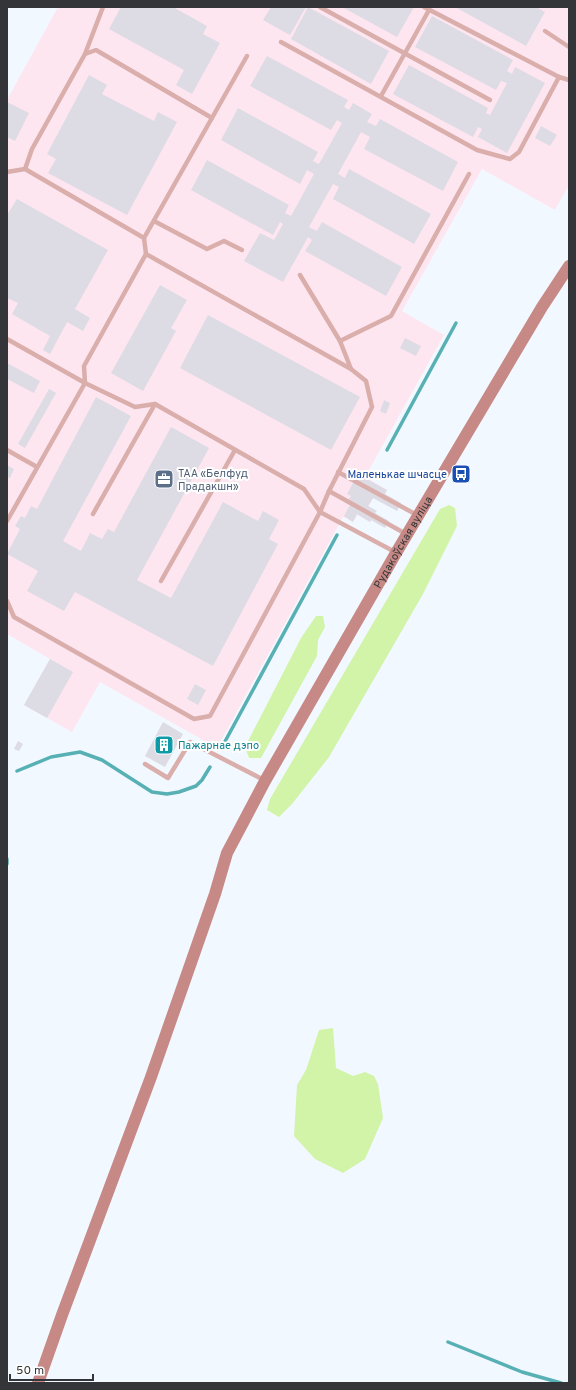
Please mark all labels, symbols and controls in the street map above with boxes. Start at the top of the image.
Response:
bus stop icon: Маленькае шчасце [450,463,472,485]
place label: ТАА «Белфуд Прадакшн» [178,467,248,494]
office icon: ТАА «Белфуд Прадакшн» [153,468,175,490]
place label: Маленькае шчасце [347,468,447,482]
street label: Рудакоўская вуліца [371,494,436,591]
building icon: Пажарнае дэпо [153,734,175,756]
place label: Пажарнае дэпо [178,739,259,753]
scale bar [10,1356,93,1382]
text: 50 m [16,1363,44,1379]

